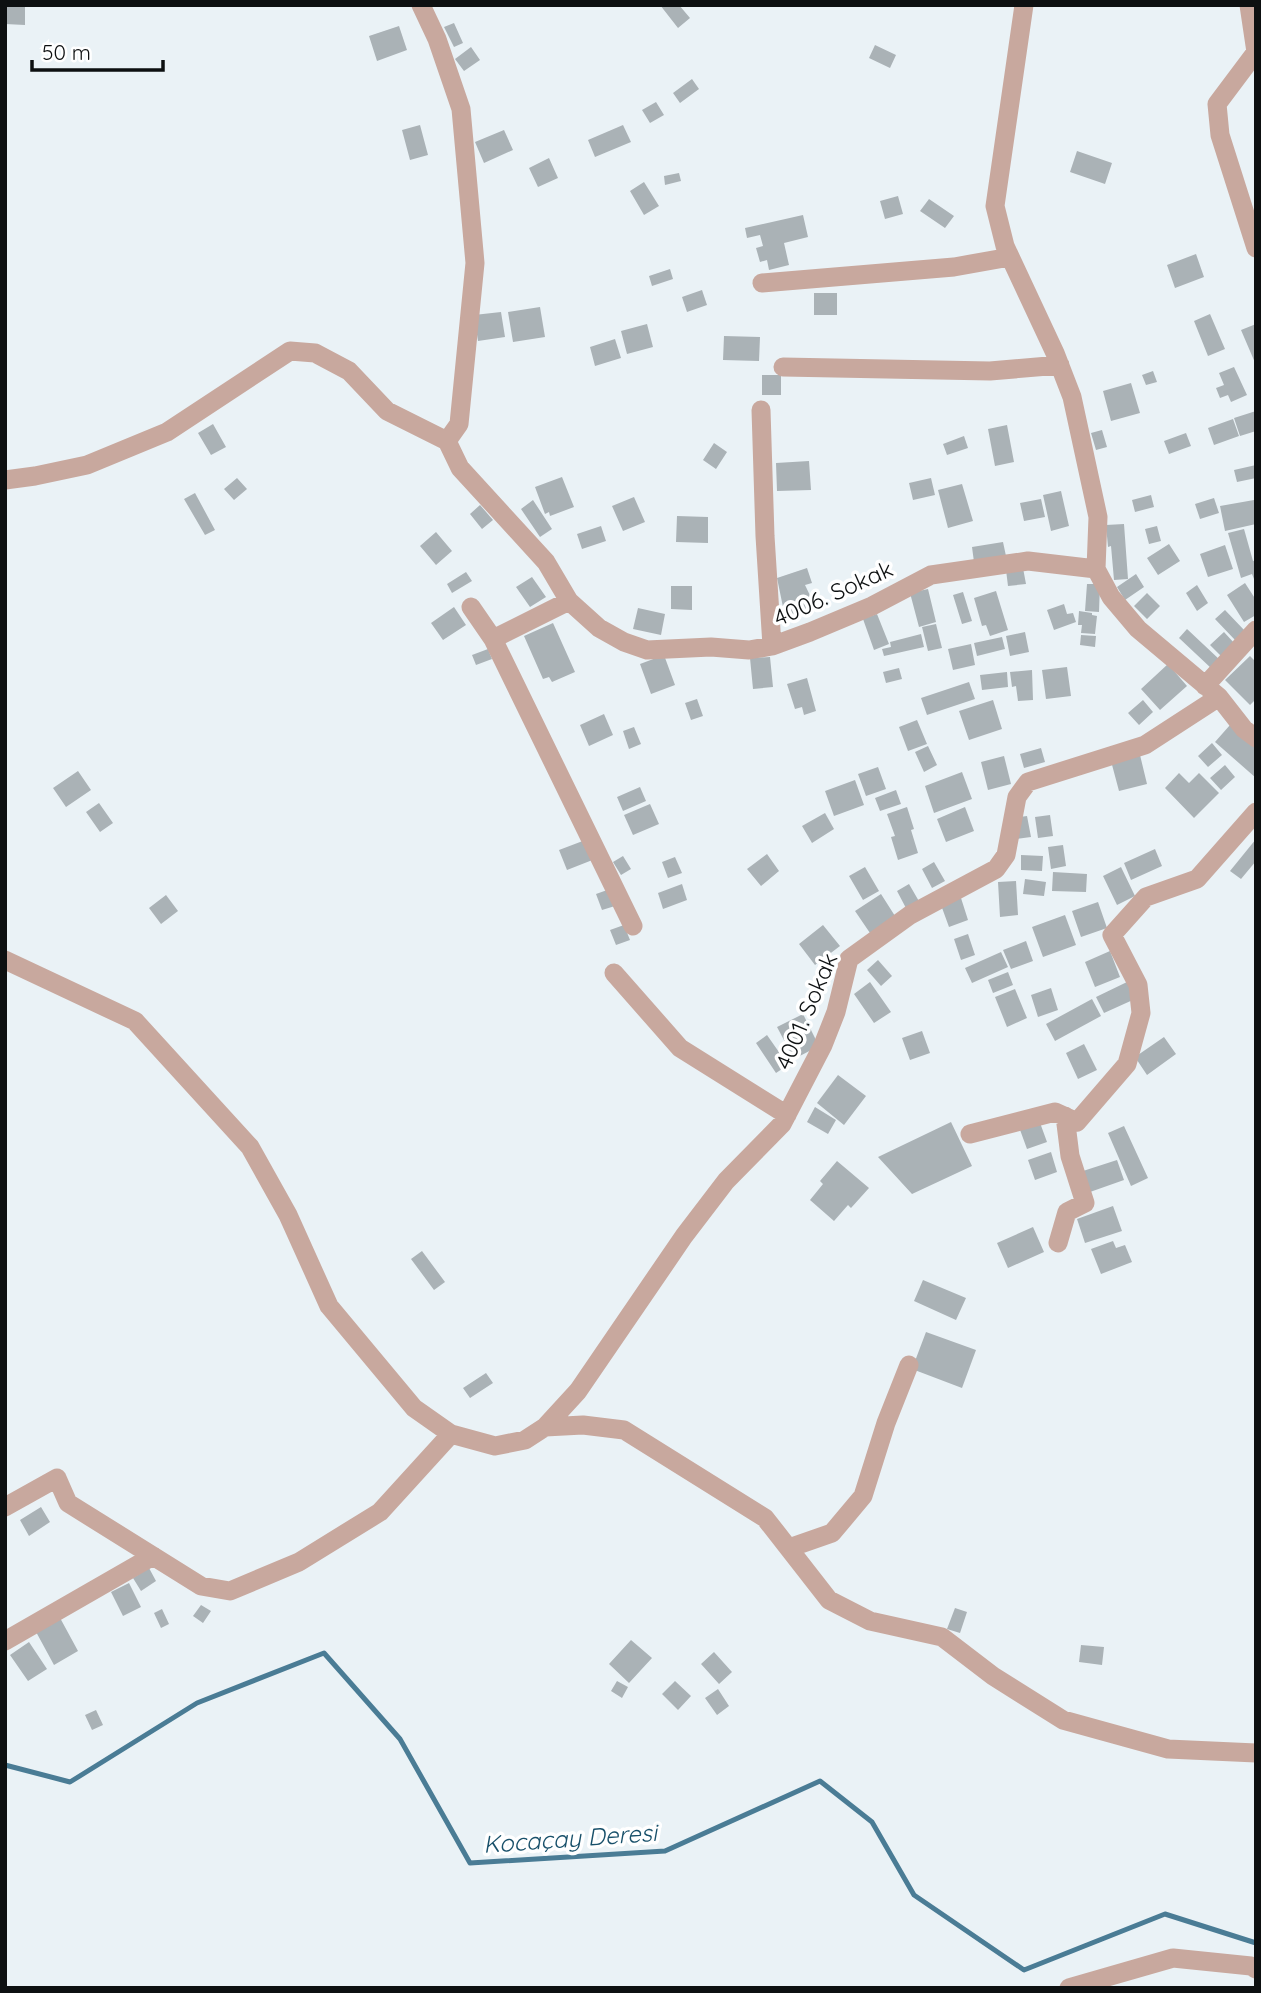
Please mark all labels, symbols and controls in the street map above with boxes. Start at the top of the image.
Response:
scale bar [32,28,163,72]
text: 50 m [42,39,91,65]
street label: 4006. Sokak [769,554,897,632]
street label: 4001. Sokak [768,948,844,1074]
water label: Kocaçay Deresi [482,1817,661,1859]

